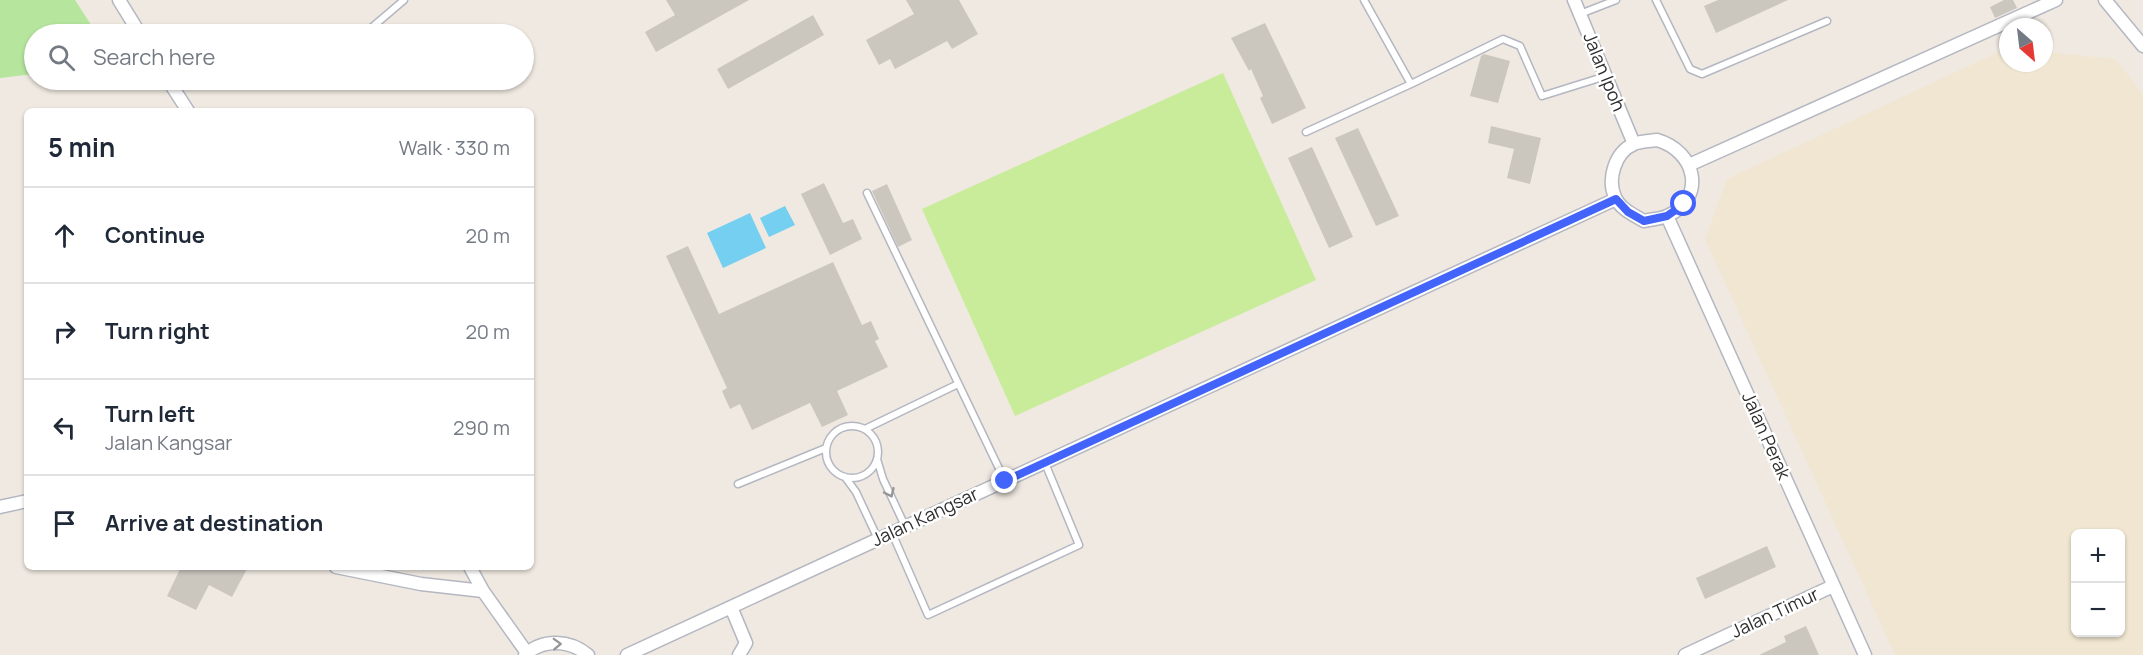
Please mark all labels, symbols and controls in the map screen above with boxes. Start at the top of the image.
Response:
north arrow [1999,18,2053,72]
search box [24,24,534,90]
street label: Jalan Ipoh [1578,29,1632,115]
icon: search [45,41,78,74]
text: Search here [93,42,215,72]
text: 5 min [48,129,115,165]
text: Walk · 330 m [399,134,510,161]
route start [1670,190,1696,216]
icon: ahead [48,219,81,252]
text: Continue [105,220,205,250]
text: 20 m [465,222,510,249]
icon: right [48,315,81,348]
text: Turn right [105,316,210,346]
text: 20 m [465,318,510,345]
street label: Jalan Perak [1737,388,1797,484]
text: Turn left [105,399,195,429]
icon: left [48,411,81,444]
text: 290 m [453,414,510,441]
text: Jalan Kangsar [105,429,233,456]
route end [991,467,1017,493]
street label: Jalan Kangsar [867,481,982,551]
one-way arrow [882,487,894,498]
icon: arrive [48,507,81,540]
text: Arrive at destination [105,508,323,538]
map controls [2071,529,2125,637]
button: + [2071,529,2125,583]
street label: Jalan Timur [1727,581,1823,643]
button: − [2071,583,2125,637]
one-way arrow [552,637,561,650]

